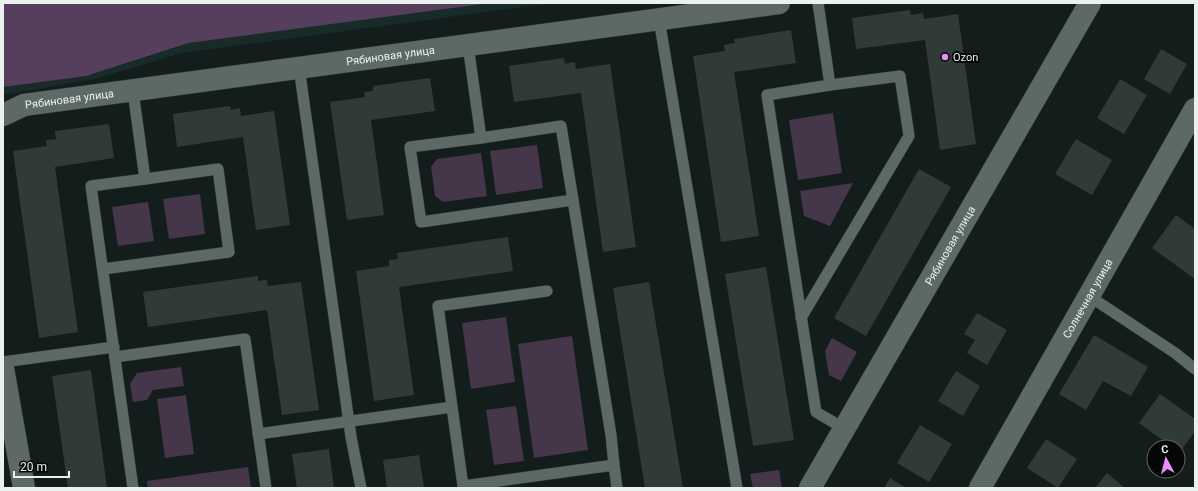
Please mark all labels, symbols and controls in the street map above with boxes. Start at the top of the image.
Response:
street label: Рябиновая улица [345,43,436,68]
place label: Ozon [953,51,978,64]
marker: Ozon [940,52,950,62]
street label: Рябиновая улица [24,86,114,111]
street label: Рябиновая улица [922,204,978,287]
street label: Солнечная улица [1060,256,1115,340]
north arrow [1146,439,1186,479]
text: С [1160,443,1169,456]
scale bar [14,453,69,479]
text: 20 m [20,460,47,474]

